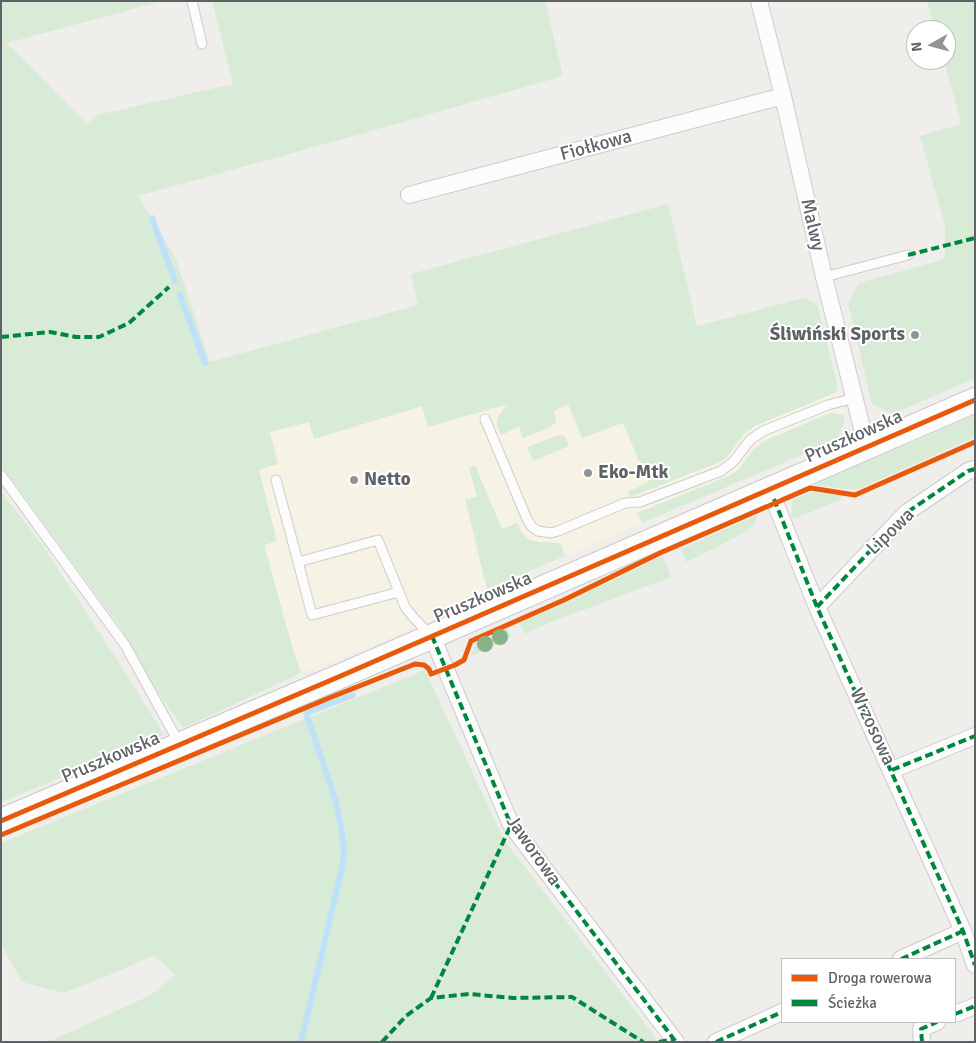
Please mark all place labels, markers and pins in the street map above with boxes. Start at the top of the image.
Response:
place label: Śliwiński Sports [770,324,905,346]
marker: Śliwiński Sports [909,329,921,341]
place label: Eko-Mtk [598,462,668,484]
marker: Eko-Mtk [582,467,594,479]
place label: Netto [364,469,411,491]
marker: Netto [348,474,360,486]

